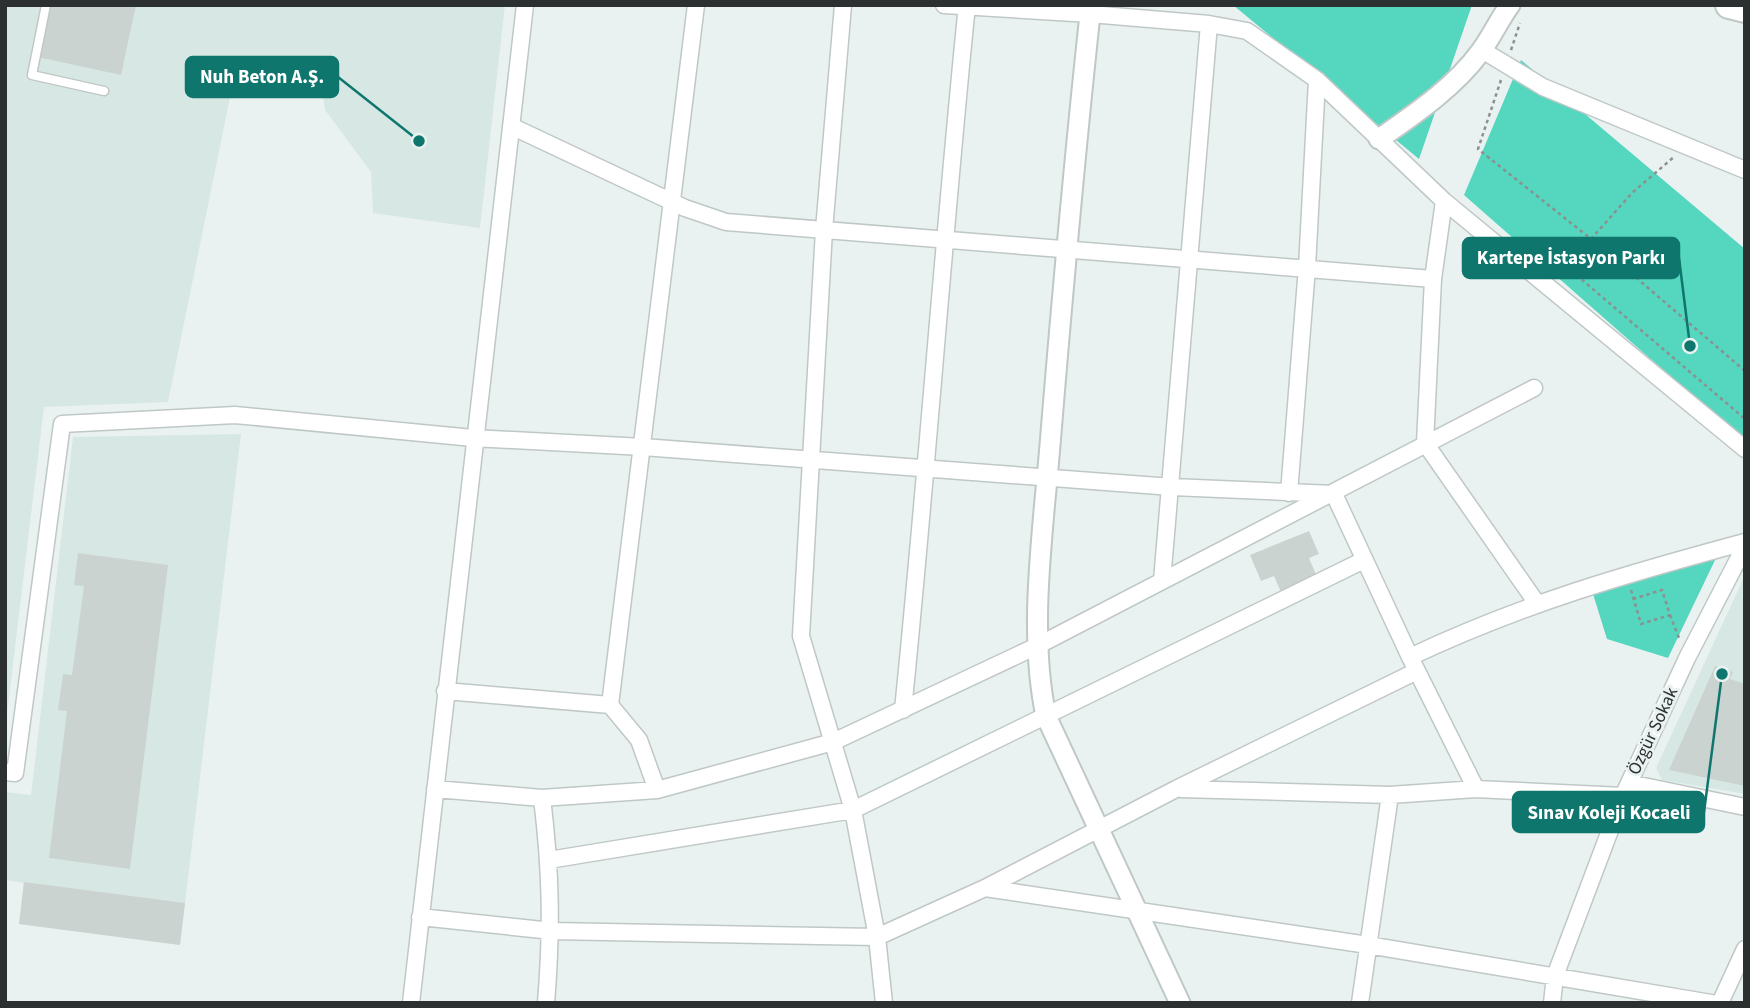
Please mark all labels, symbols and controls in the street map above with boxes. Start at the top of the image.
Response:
callout: Nuh Beton A.Ş. [186,57,338,97]
text: Nuh Beton A.Ş. [200,64,324,91]
callout: Kartepe İstasyon Parkı [1463,238,1679,278]
text: Kartepe İstasyon Parkı [1477,245,1665,272]
street label: Özgür Sokak [1622,683,1684,779]
callout: Sınav Koleji Kocaeli [1513,792,1704,832]
text: Sınav Koleji Kocaeli [1527,800,1691,827]

